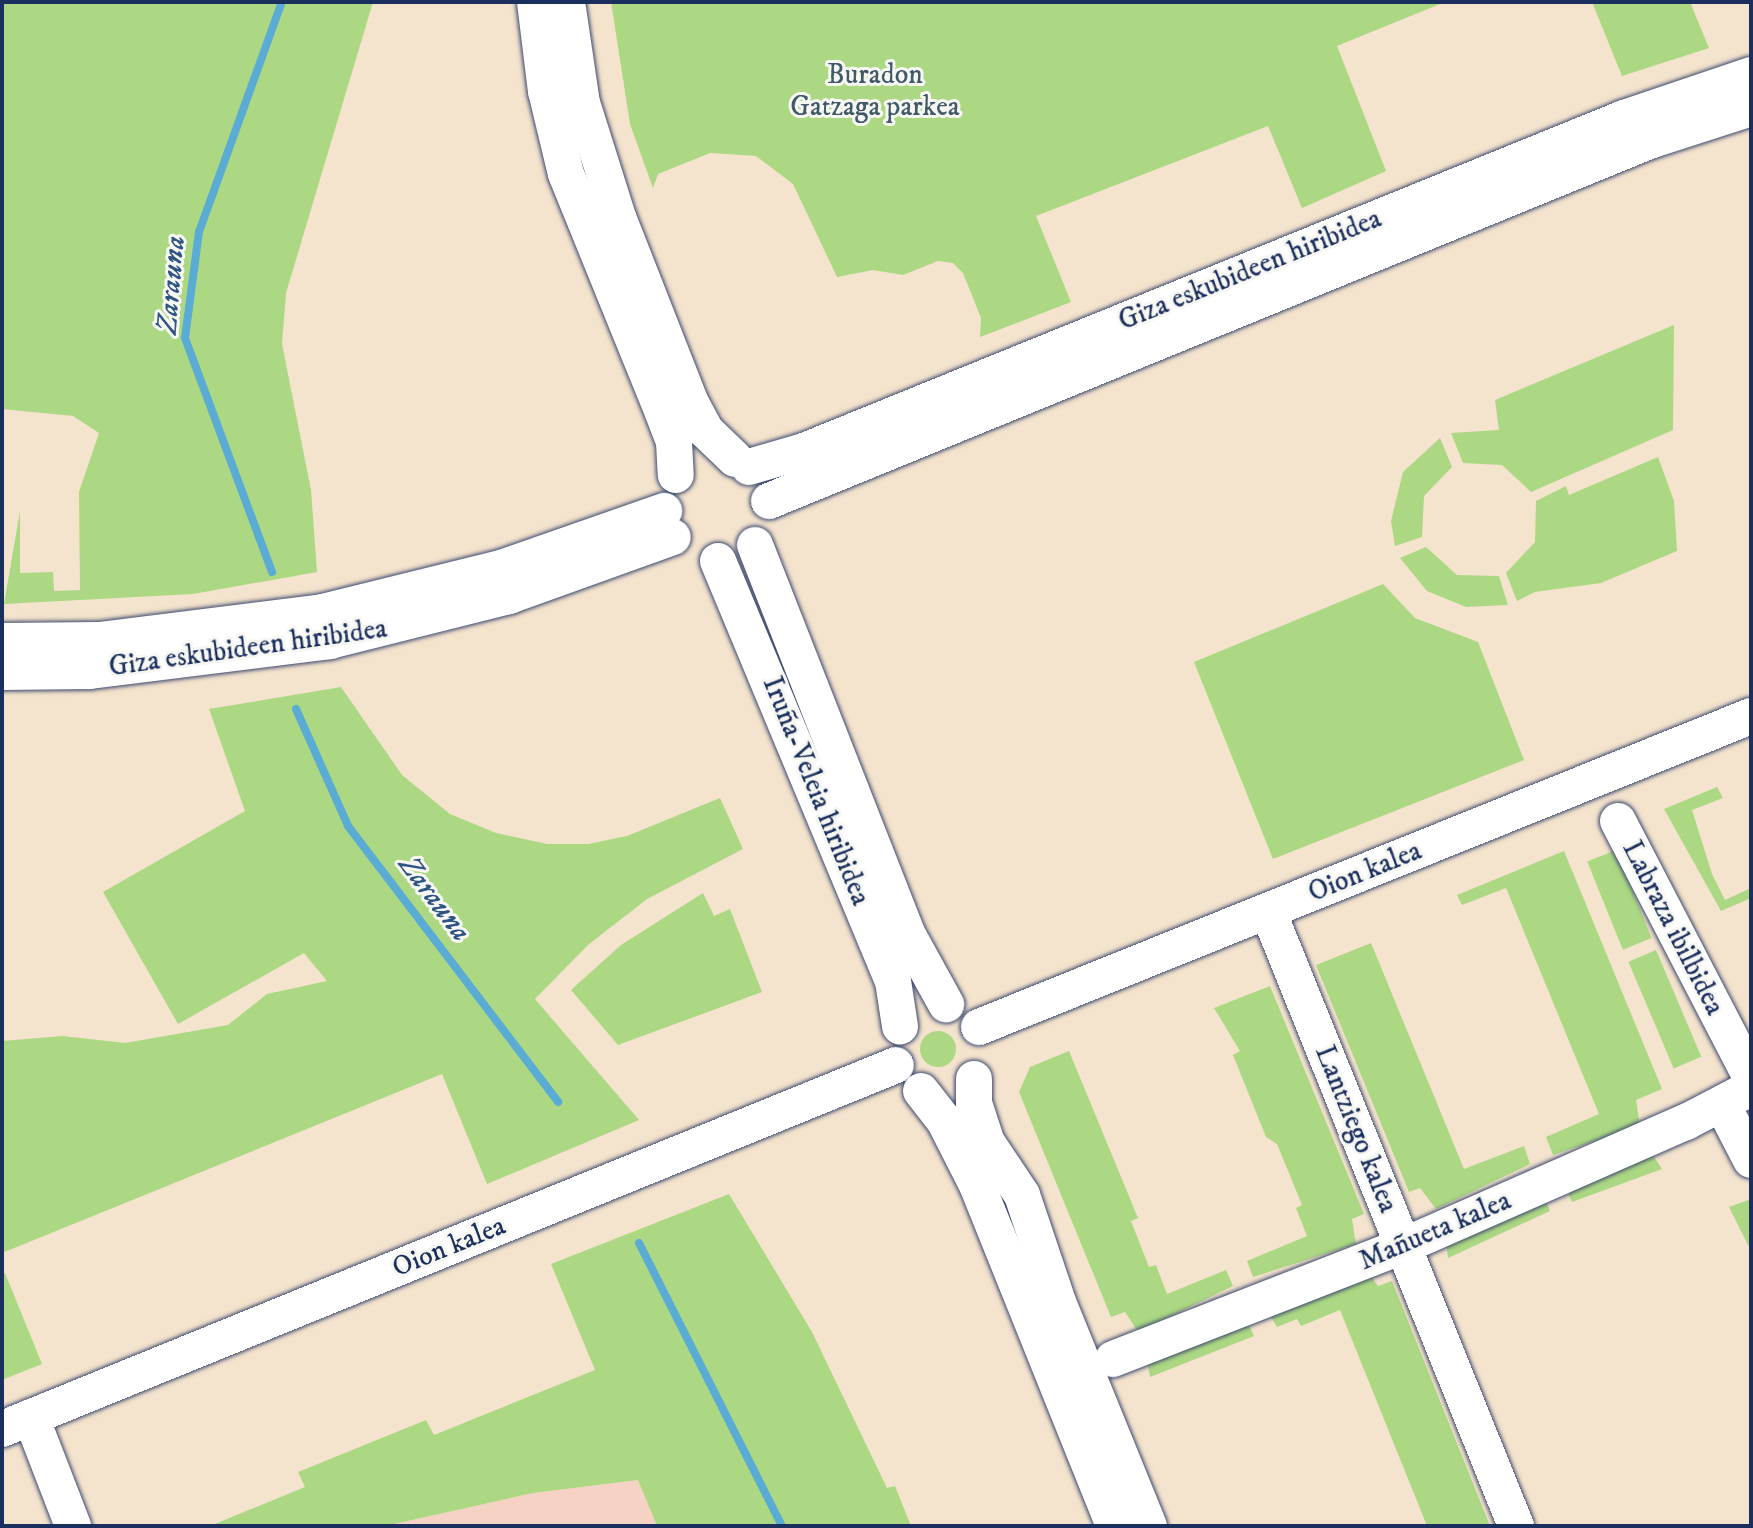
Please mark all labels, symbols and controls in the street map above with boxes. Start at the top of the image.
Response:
park label: Buradon Gatzaga parkea [790,58,960,124]
street label: Giza eskubideen hiribidea [1114,202,1386,338]
water label: Zarauna [150,234,194,336]
street label: Giza eskubideen hiribidea [107,612,389,684]
street label: Iruña-Veleia hiribidea [755,672,877,910]
street label: Oion kalea [1304,834,1426,910]
street label: Labraza ibilbidea [1615,835,1731,1021]
water label: Zarauna [390,849,478,949]
street label: Lantziego kalea [1307,1041,1405,1217]
street label: Mañueta kalea [1354,1184,1516,1278]
street label: Oion kalea [388,1209,510,1285]

